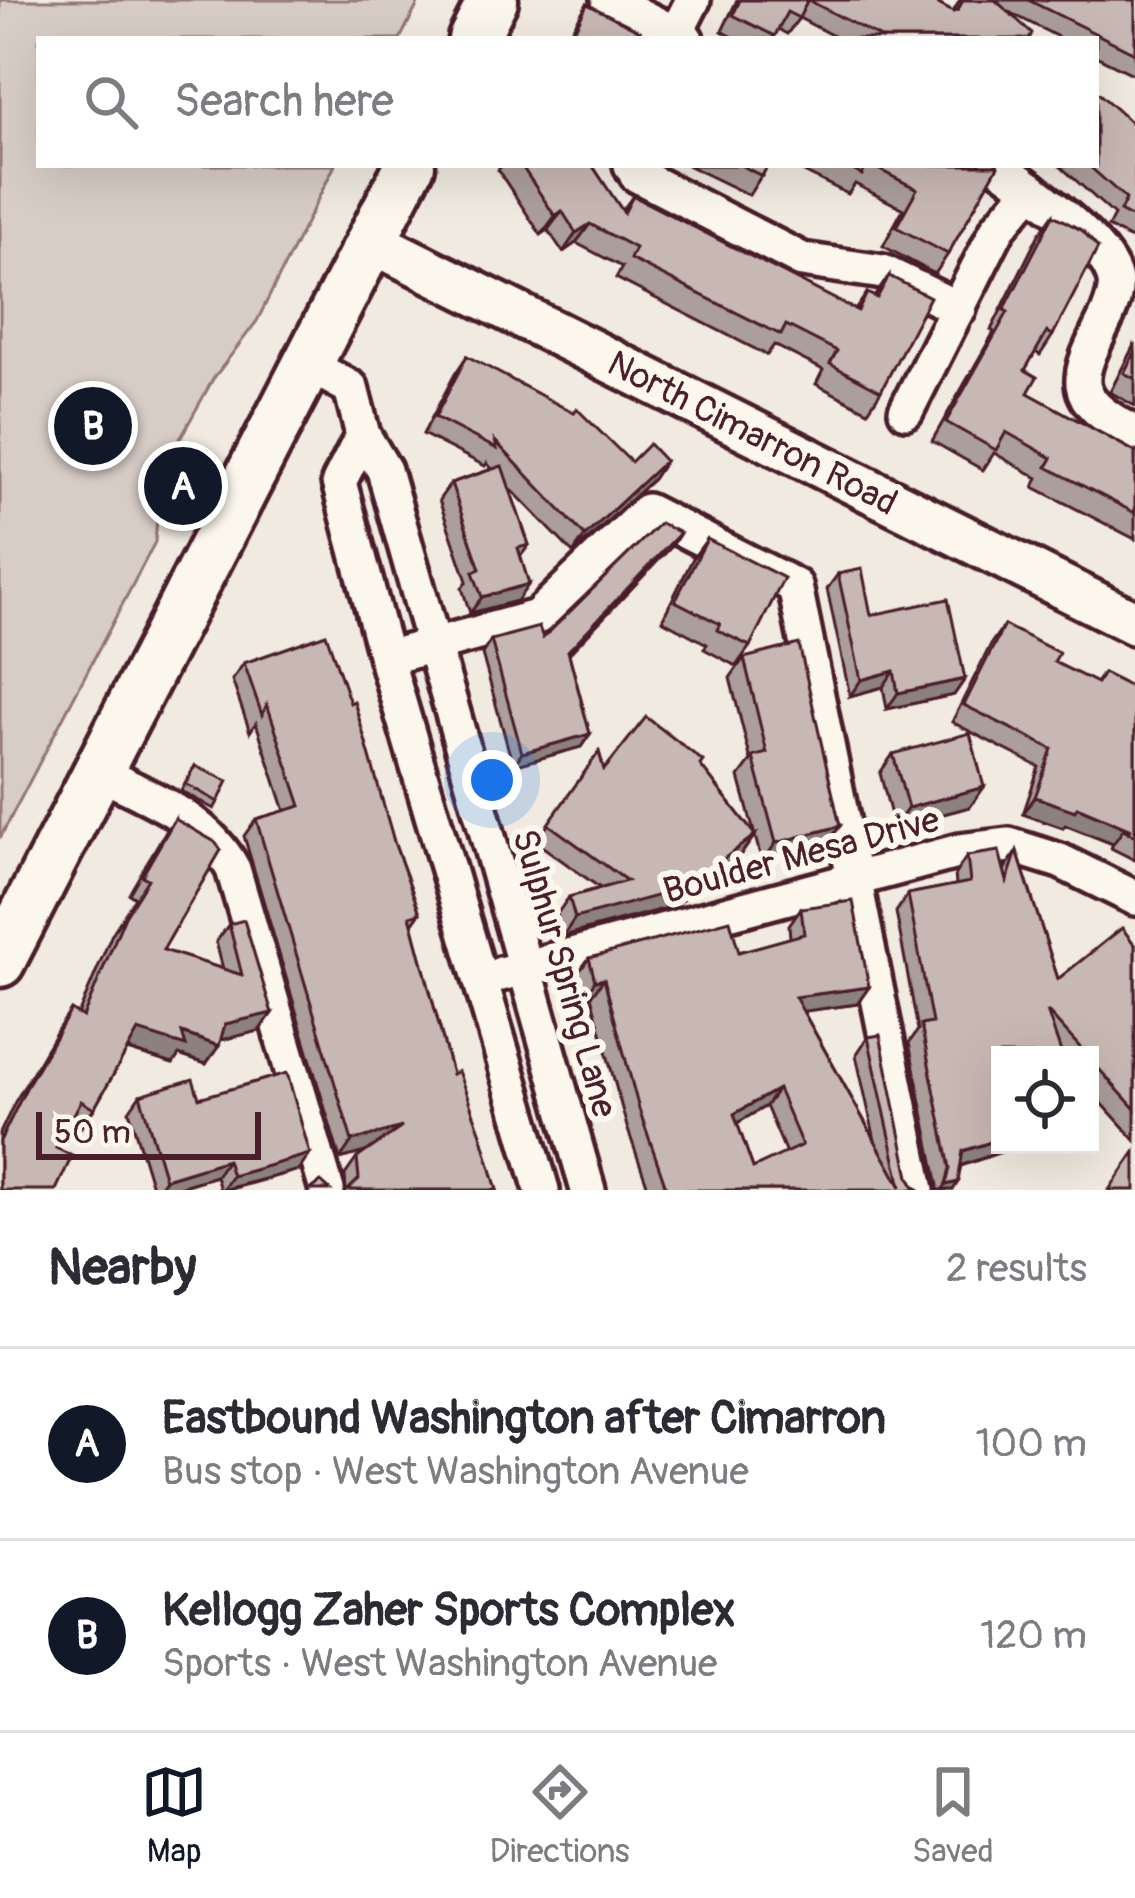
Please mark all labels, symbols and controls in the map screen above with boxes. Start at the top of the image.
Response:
search box [36,36,1099,168]
icon: search [78,69,144,135]
text: Search here [174,74,394,130]
street label: North Cimarron Road [600,341,905,526]
pin: B [54,381,132,471]
pin: A [144,441,222,531]
your location [462,750,522,810]
street label: Boulder Mesa Drive [658,797,945,914]
street label: Sulphur Spring Lane [502,824,627,1123]
map controls [991,1046,1099,1154]
button: locate [991,1046,1099,1154]
scale bar [36,1106,261,1159]
text: 50 m [54,1112,131,1153]
text: Nearby [48,1236,196,1300]
text: 2 results [946,1244,1087,1293]
text: Eastbound Washington after Cimarron [162,1391,886,1447]
text: A [74,1419,100,1468]
text: 100 m [975,1419,1087,1468]
text: Bus stop · West Washington Avenue [162,1447,749,1496]
text: Kellogg Zaher Sports Complex [162,1583,736,1639]
text: B [76,1611,98,1660]
text: 120 m [980,1611,1087,1660]
text: Sports · West Washington Avenue [162,1639,717,1688]
tab: Map [141,1759,207,1872]
tab: Directions [490,1759,630,1872]
tab: Saved [912,1759,994,1872]

